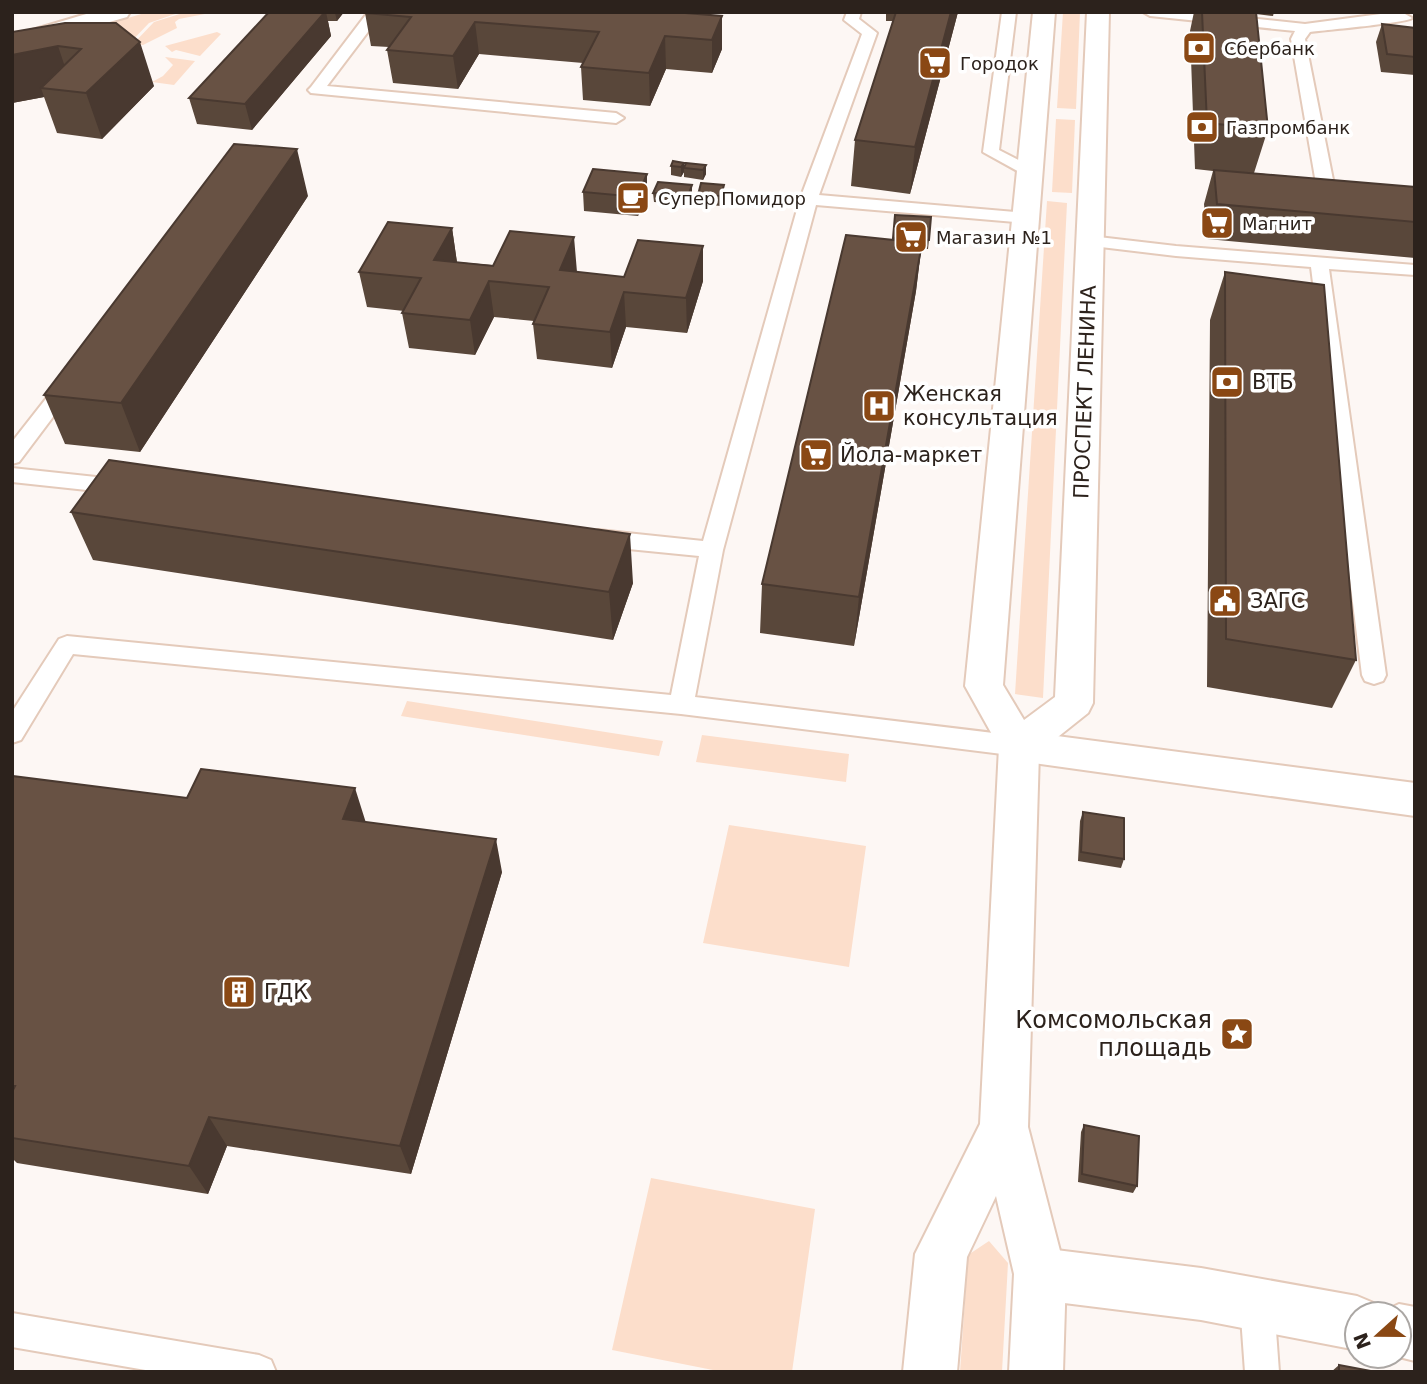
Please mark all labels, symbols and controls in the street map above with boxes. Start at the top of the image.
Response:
bank icon: Сбербанк [1180,29,1218,67]
place label: Сбербанк [1224,38,1315,59]
supermarket icon: Городок [916,44,954,82]
place label: Городок [960,53,1039,74]
bank icon: Газпромбанк [1183,108,1221,146]
place label: Газпромбанк [1226,117,1350,138]
cafe icon: Супер Помидор [614,179,652,217]
place label: Супер Помидор [658,188,806,209]
supermarket icon: Магнит [1198,204,1236,242]
place label: Магнит [1242,213,1312,234]
supermarket icon: Магазин №1 [892,218,930,256]
place label: Магазин №1 [936,227,1052,248]
street label: ПРОСПЕКТ ЛЕНИНА [1069,284,1101,499]
bank icon: ВТБ [1208,363,1246,401]
place label: ВТБ [1252,370,1294,394]
place label: Женская консультация [903,382,1058,430]
hospital icon: Женская консультация [860,387,898,425]
supermarket icon: Йола-маркет [797,436,835,474]
place label: Йола-маркет [840,442,982,467]
public building icon: ЗАГС [1206,582,1244,620]
place label: ЗАГС [1250,589,1305,613]
building icon: ГДК [220,973,258,1011]
place label: ГДК [264,980,308,1004]
place label: Комсомольская площадь [1015,1006,1212,1062]
place icon: Комсомольская площадь [1218,1015,1256,1053]
north arrow [1343,1300,1413,1370]
text: N [1349,1330,1375,1352]

